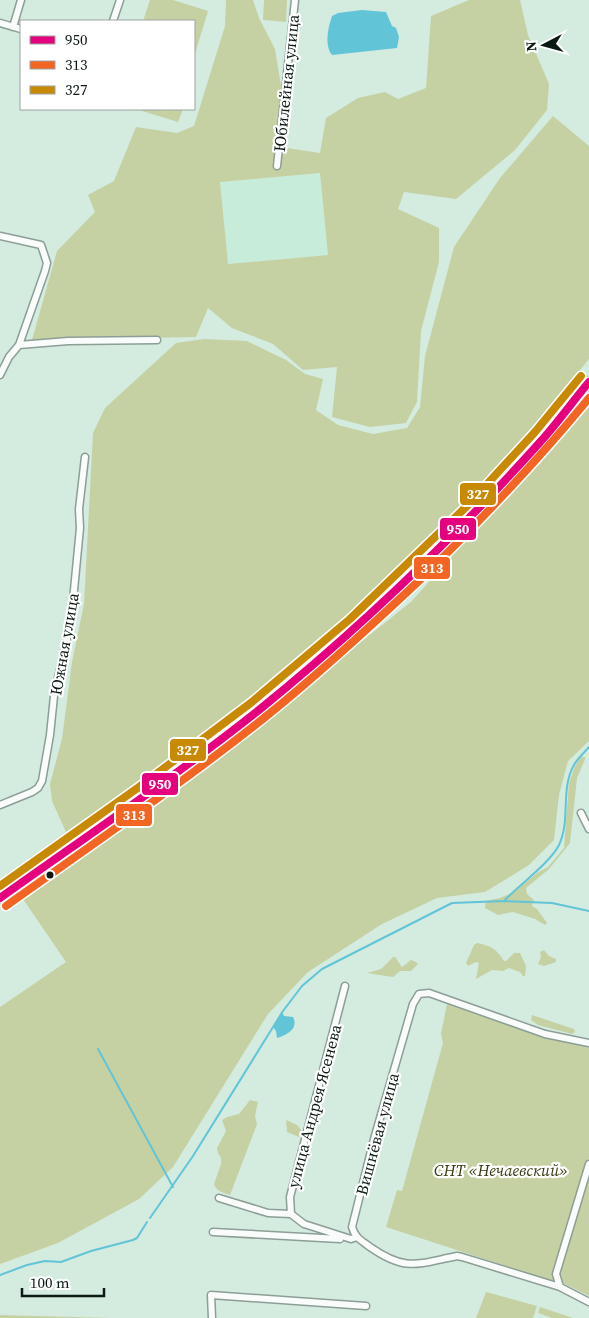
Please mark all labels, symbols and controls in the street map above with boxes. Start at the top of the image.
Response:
street label: Юбилейная улица [268,12,304,153]
legend [20,20,195,110]
north arrow [519,20,569,70]
text: 950 [65,29,88,50]
text: N [521,40,542,52]
text: 313 [65,54,88,75]
text: 327 [65,79,88,100]
line badge: 327 [459,482,497,506]
text: 327 [467,484,490,504]
line badge: 950 [439,517,477,541]
text: 950 [447,519,470,539]
line badge: 313 [413,556,451,580]
text: 313 [421,558,444,578]
street label: Южная улица [44,590,84,697]
line badge: 327 [169,738,207,762]
text: 327 [177,740,200,760]
line badge: 950 [141,772,179,796]
text: 950 [149,774,172,794]
line badge: 313 [115,803,153,827]
text: 313 [123,805,146,825]
unlabelled marker [45,870,55,880]
street label: улица Андрея Ясенева [282,1021,347,1190]
street label: Вишнёвая улица [350,1070,404,1198]
park label: СНТ «Нечаевский» [434,1159,568,1181]
scale bar [22,1266,105,1298]
text: 100 m [30,1272,70,1293]

